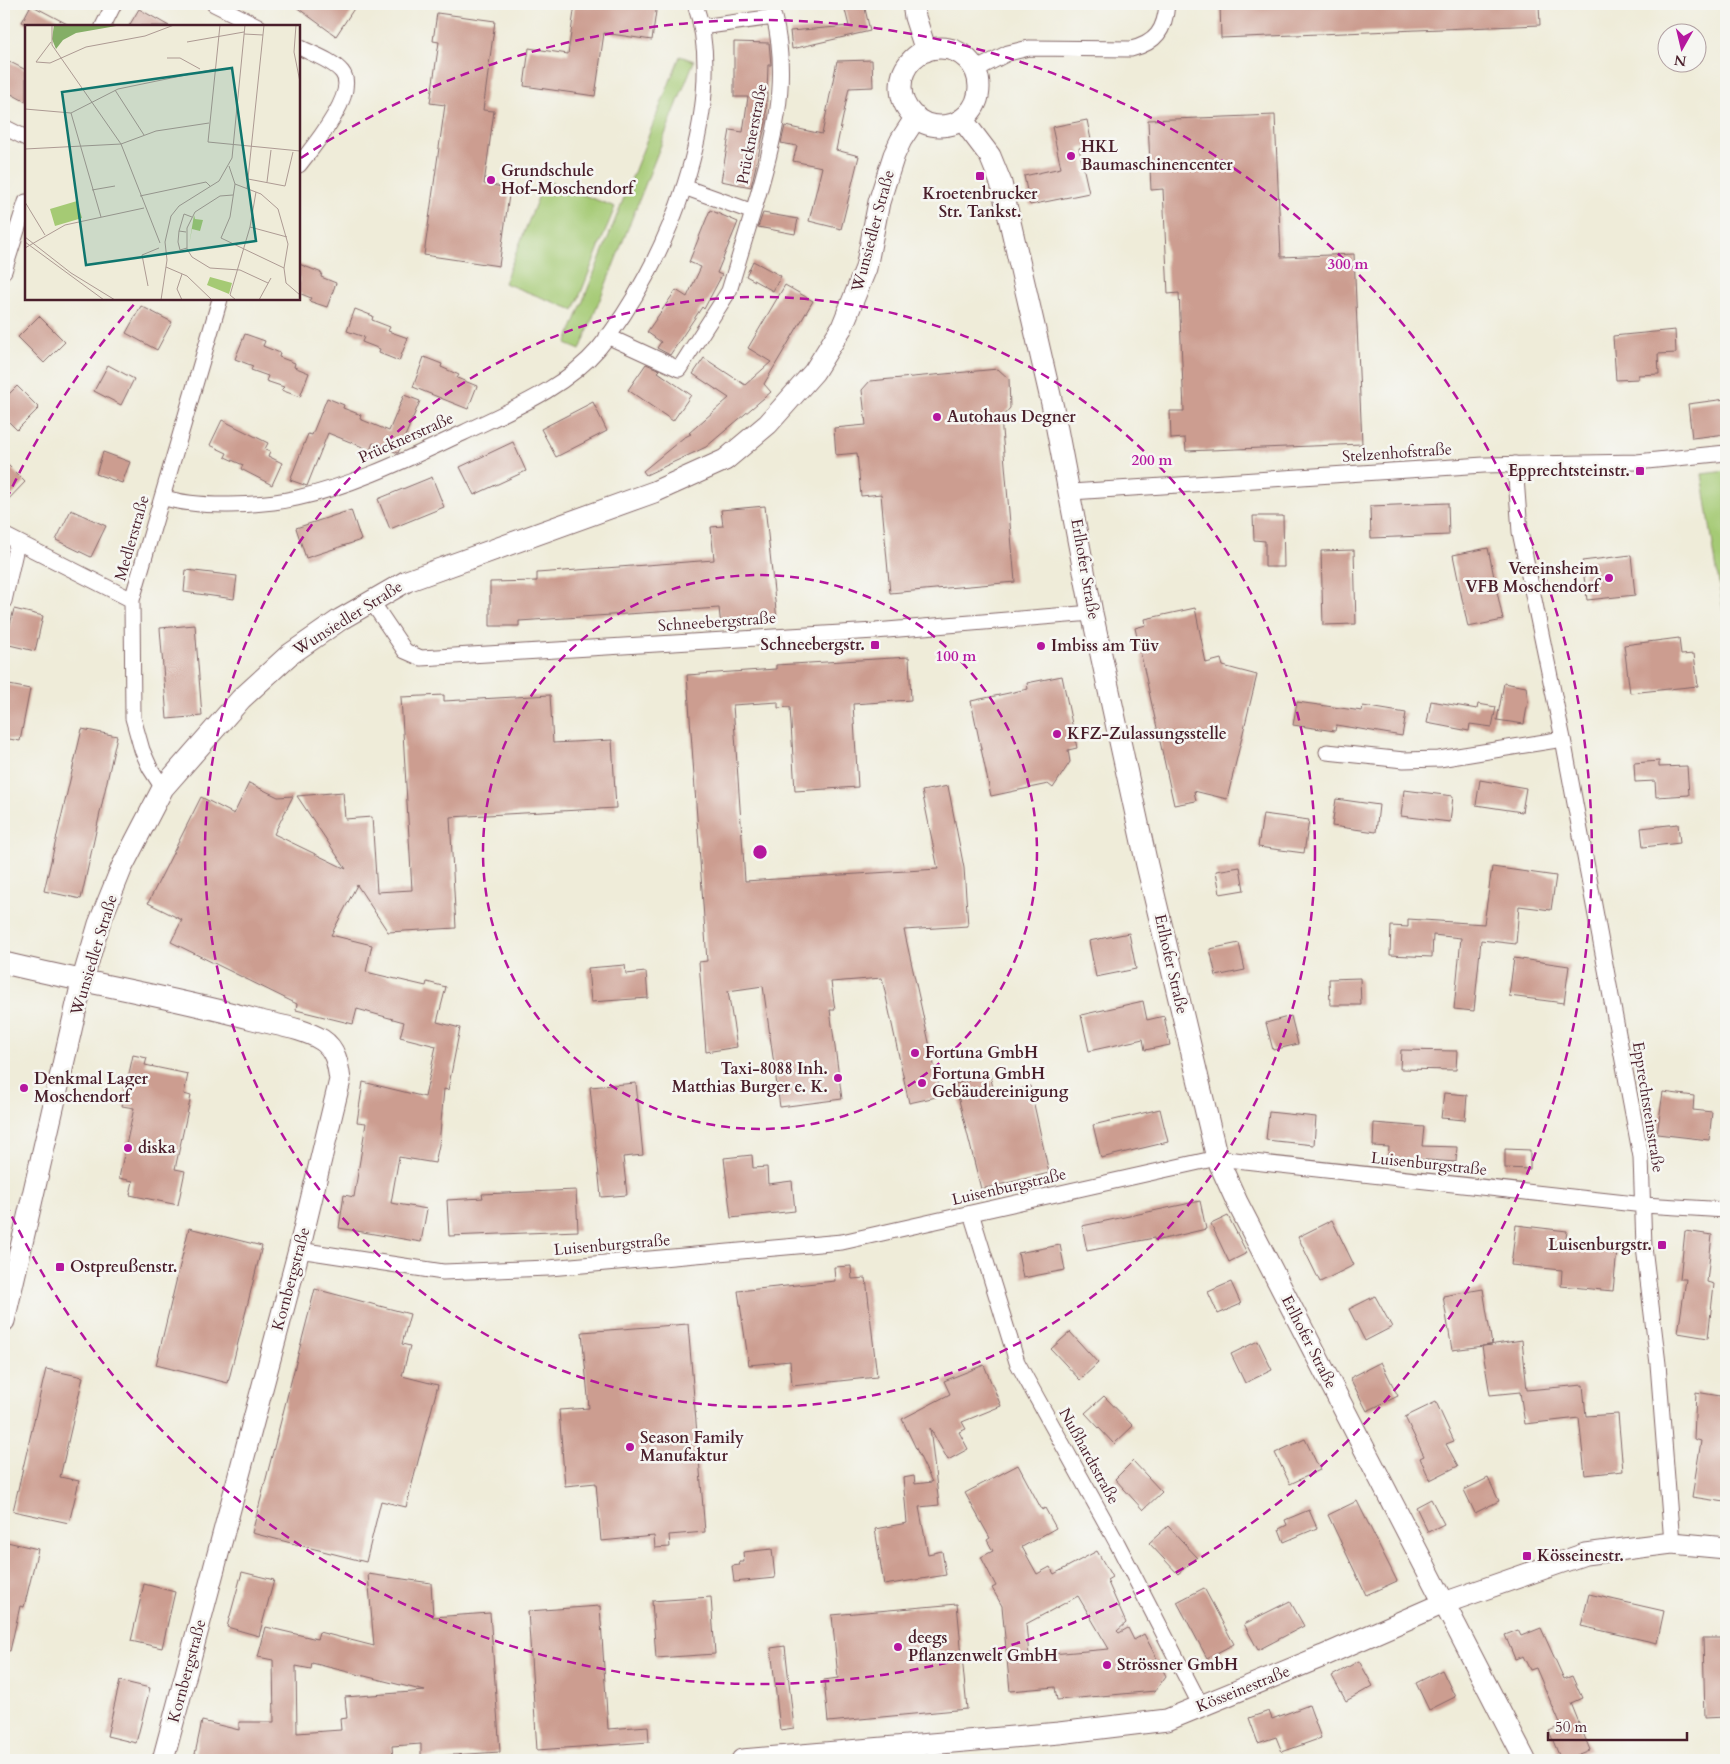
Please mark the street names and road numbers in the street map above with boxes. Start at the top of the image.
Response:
street label: Prücknerstraße [731,82,773,186]
street label: Wunsiedler Straße [846,168,900,295]
street label: Prücknerstraße [355,407,457,469]
street label: Stelzenhofstraße [1341,438,1453,468]
street label: Medlerstraße [109,493,155,583]
street label: Erlhofer Straße [1065,517,1105,621]
street label: Wunsiedler Straße [288,575,407,661]
street label: Schneebergstraße [657,607,777,637]
street label: Wunsiedler Straße [65,892,123,1019]
street label: Erlhofer Straße [1149,912,1193,1016]
street label: Epprechtsteinstraße [1627,1040,1669,1174]
street label: Luisenburgstraße [1370,1147,1488,1181]
street label: Luisenburgstraße [950,1163,1068,1211]
street label: Kornbergstraße [267,1225,315,1333]
street label: Luisenburgstraße [553,1229,671,1261]
street label: Erlhofer Straße [1276,1292,1342,1392]
street label: Nußhardtstraße [1053,1404,1125,1508]
street label: Kornbergstraße [163,1617,211,1725]
street label: Kösseinestraße [1193,1660,1293,1718]

